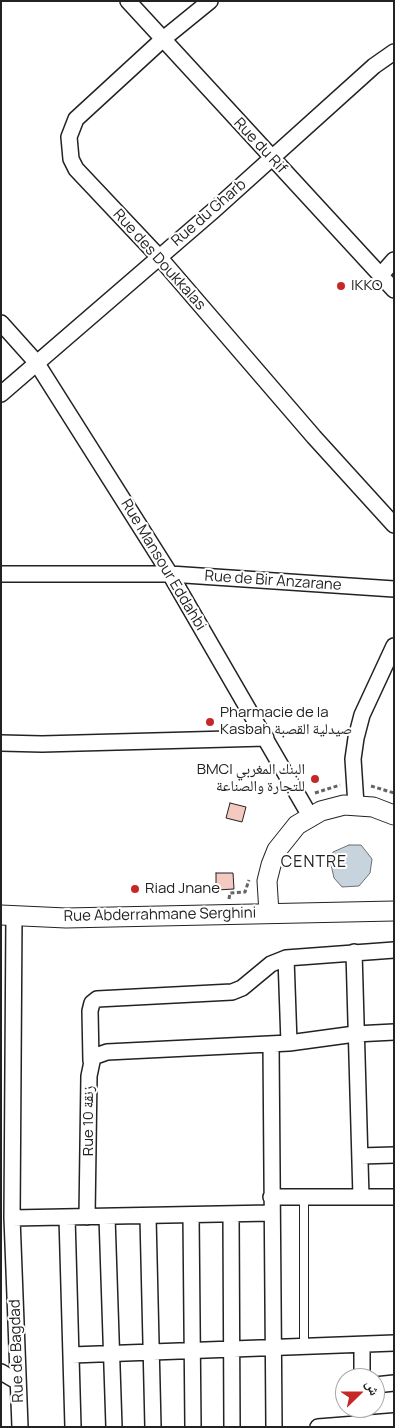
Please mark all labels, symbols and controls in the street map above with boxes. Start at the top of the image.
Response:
street label: Rue du Rif [230,115,290,177]
street label: Rue du Gharb [168,176,250,250]
street label: Rue des Doukkalas [109,206,209,314]
place label: IKKO [351,277,383,295]
marker: IKKO [335,280,347,292]
street label: Rue Mansour Eddahbi [117,496,209,634]
street label: Rue de Bir Anzarane [204,567,342,595]
place label: Pharmacie de la Kasbah صيدلية القصبة [220,704,352,739]
marker: Pharmacie de la Kasbah صيدلية القصبة [204,716,216,728]
place label: BMCI البنك المغربي للتجارة والصناعة [197,761,305,796]
marker: BMCI البنك المغربي للتجارة والصناعة [309,773,321,785]
district label: CENTRE [280,853,348,873]
place label: Riad Jnane [145,880,220,898]
marker: Riad Jnane [129,883,141,895]
street label: Rue Abderrahmane Serghini [64,904,256,926]
street label: Rue 10 زنقة [80,1086,98,1156]
street label: Rue de Bagdad [6,1299,28,1403]
north arrow [335,1368,385,1418]
text: ش [362,1377,385,1398]

